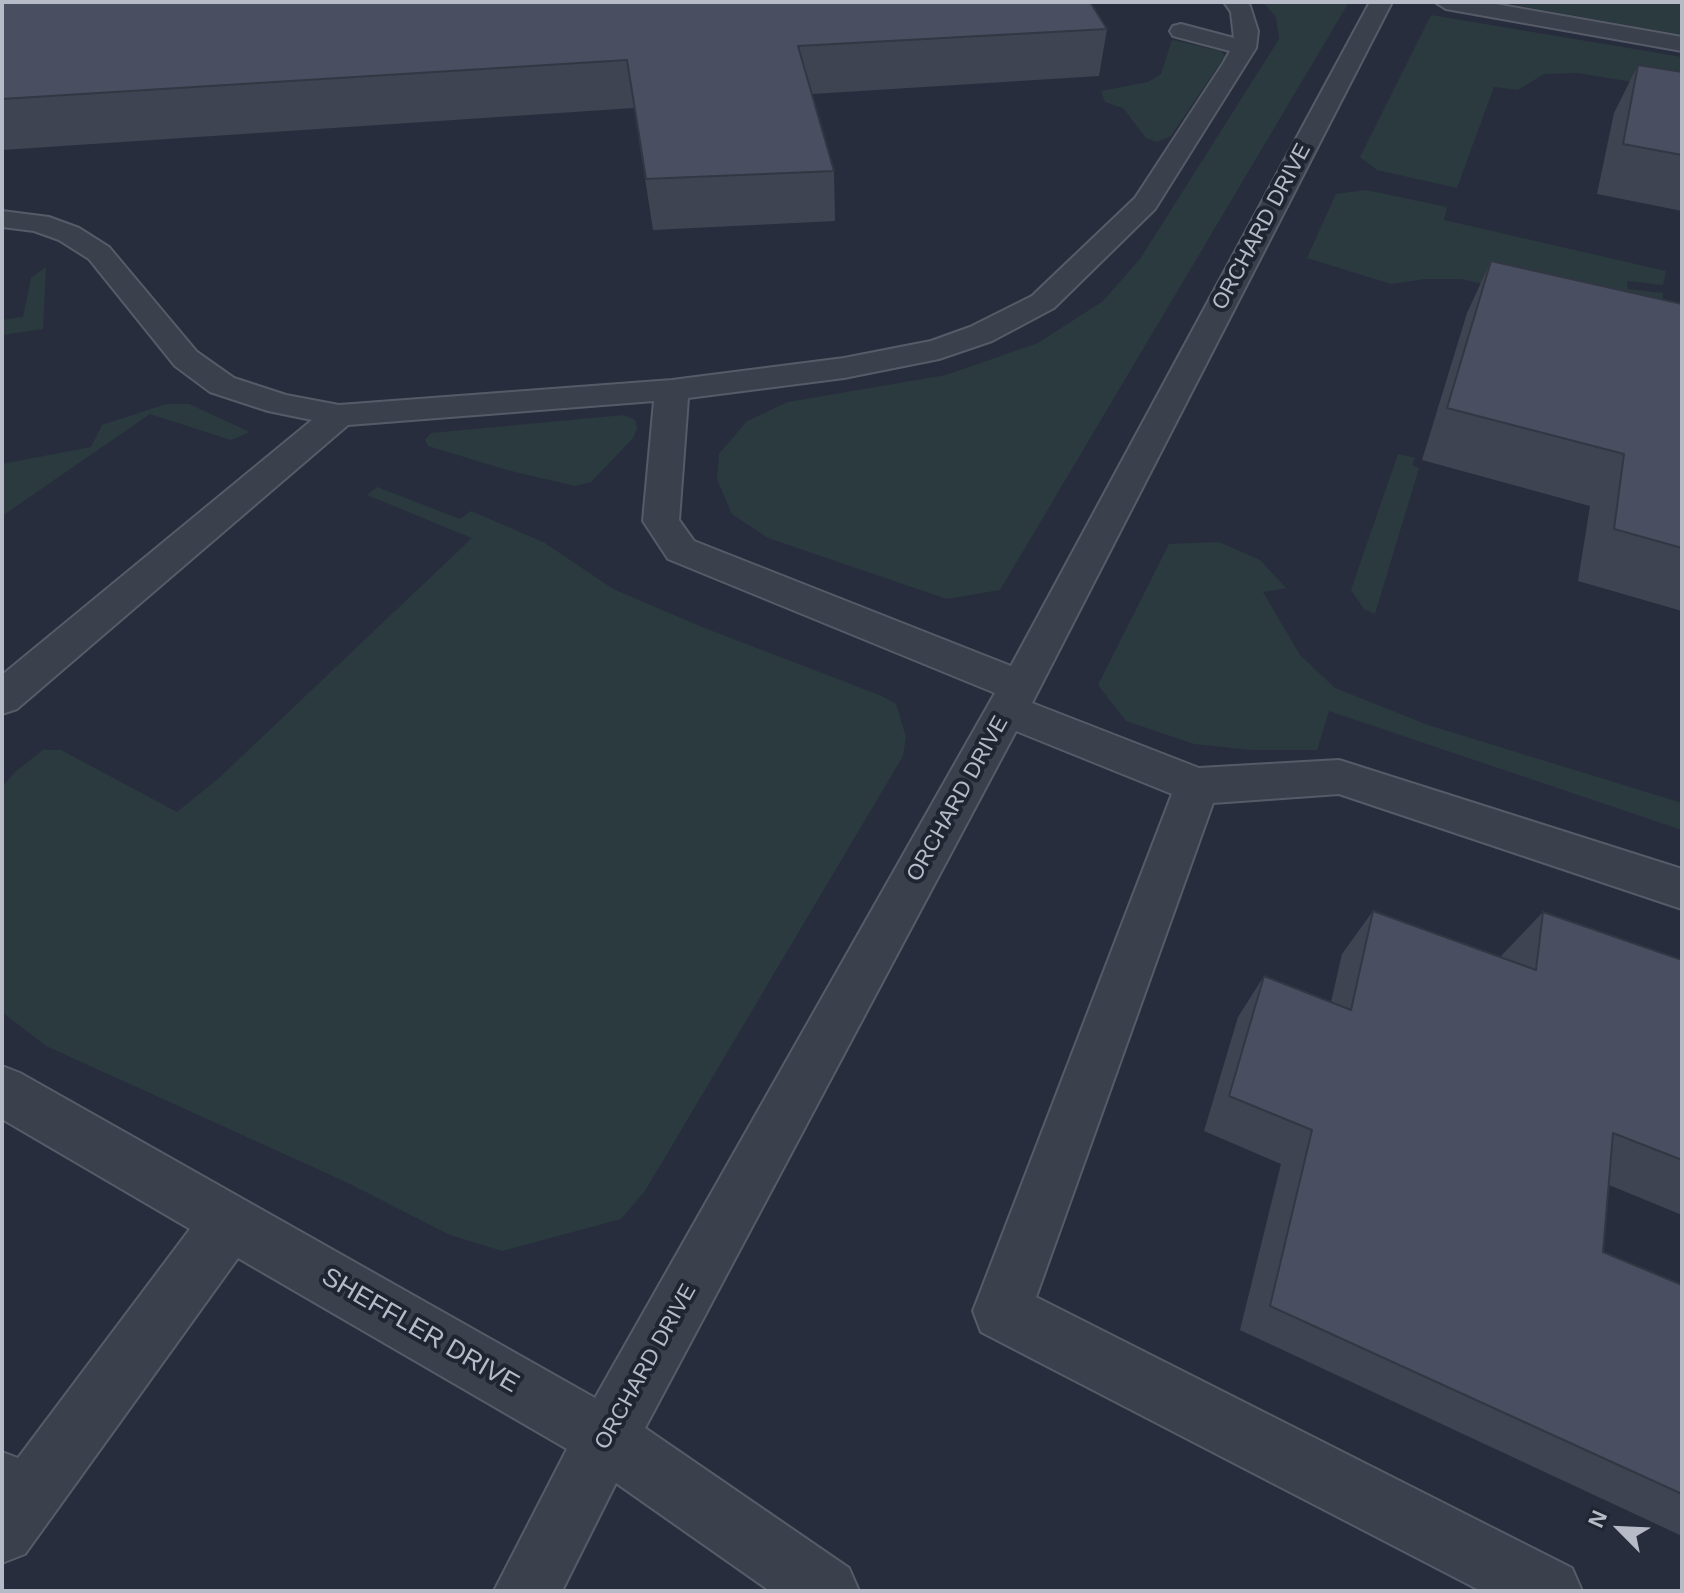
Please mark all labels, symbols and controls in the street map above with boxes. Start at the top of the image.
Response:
street label: ORCHARD DRIVE [1207,139,1317,315]
street label: ORCHARD DRIVE [902,712,1014,886]
street label: SHEFFLER DRIVE [316,1262,524,1400]
street label: ORCHARD DRIVE [590,1280,702,1454]
north arrow [1580,1489,1660,1569]
text: N [1583,1507,1612,1531]

